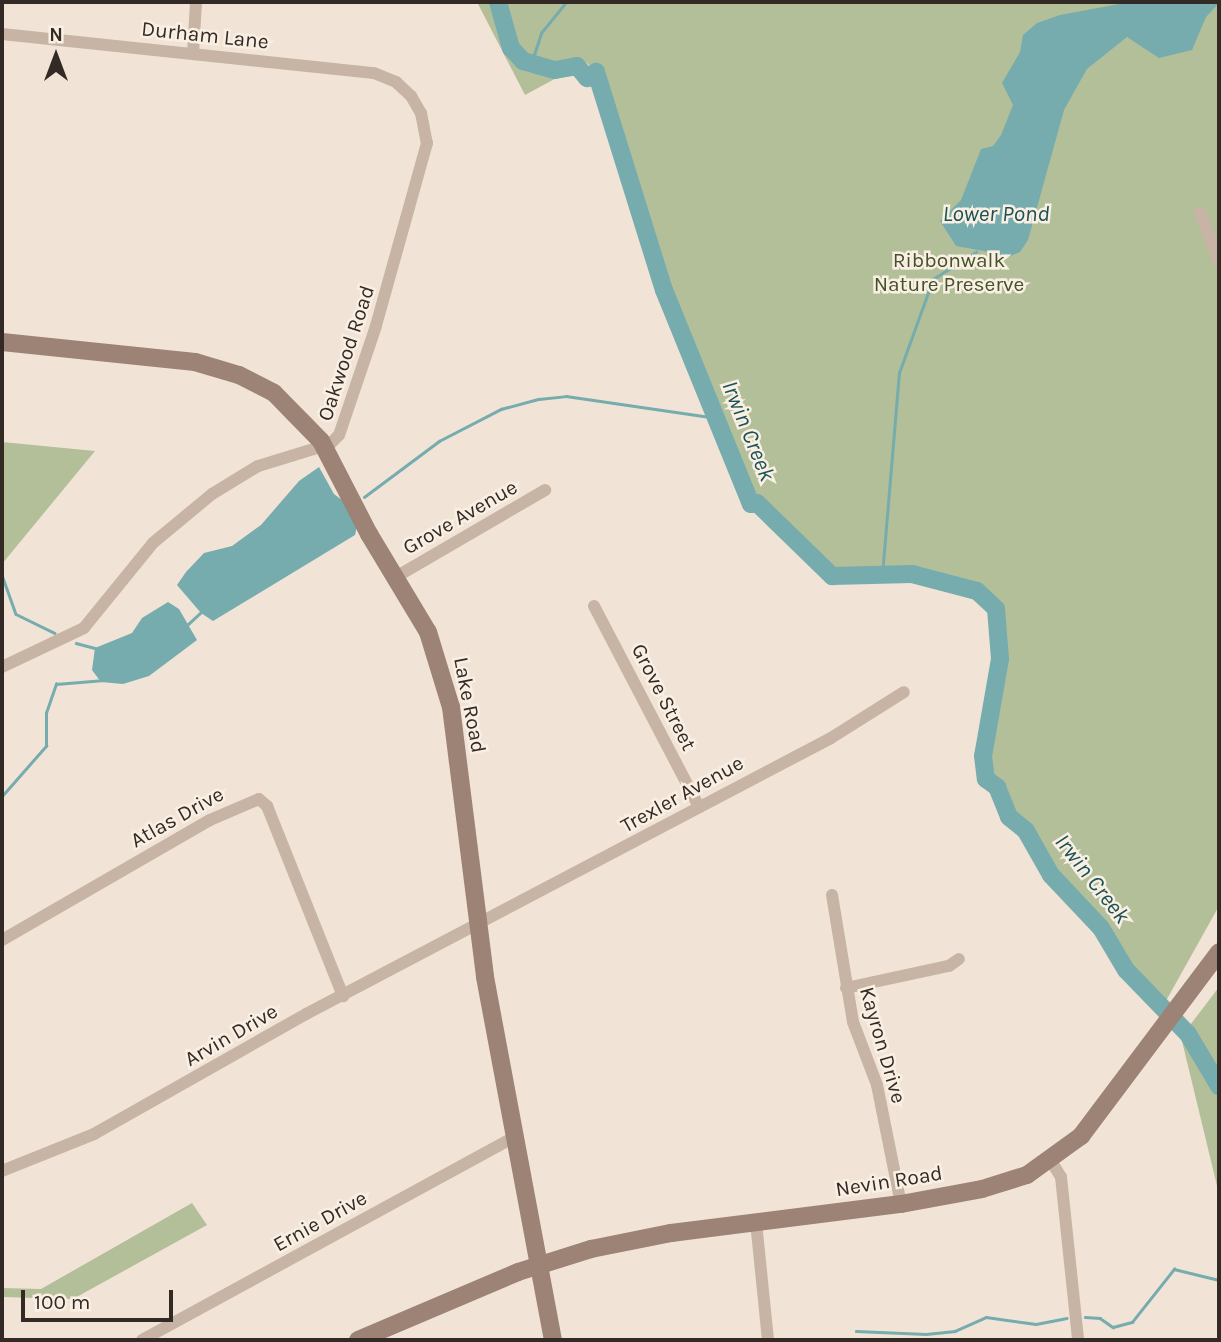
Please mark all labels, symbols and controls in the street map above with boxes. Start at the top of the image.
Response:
street label: Durham Lane [140,16,270,54]
north arrow [21,21,91,91]
text: N [49,24,63,46]
water label: Lower Pond [943,200,1049,228]
park label: Ribbonwalk Nature Preserve [874,247,1024,297]
street label: Oakwood Road [312,282,380,424]
water label: Irwin Creek [715,377,781,485]
street label: Grove Avenue [398,474,522,560]
street label: Grove Street [626,639,702,755]
street label: Lake Road [448,655,492,755]
street label: Trexler Avenue [616,750,748,838]
street label: Atlas Drive [126,781,228,853]
water label: Irwin Creek [1049,829,1135,929]
street label: Kayron Drive [854,984,912,1106]
street label: Arvin Drive [180,998,282,1072]
street label: Nevin Road [834,1160,944,1202]
street label: Ernie Drive [269,1185,371,1257]
scale bar [24,1276,177,1320]
text: 100 m [34,1290,91,1314]

